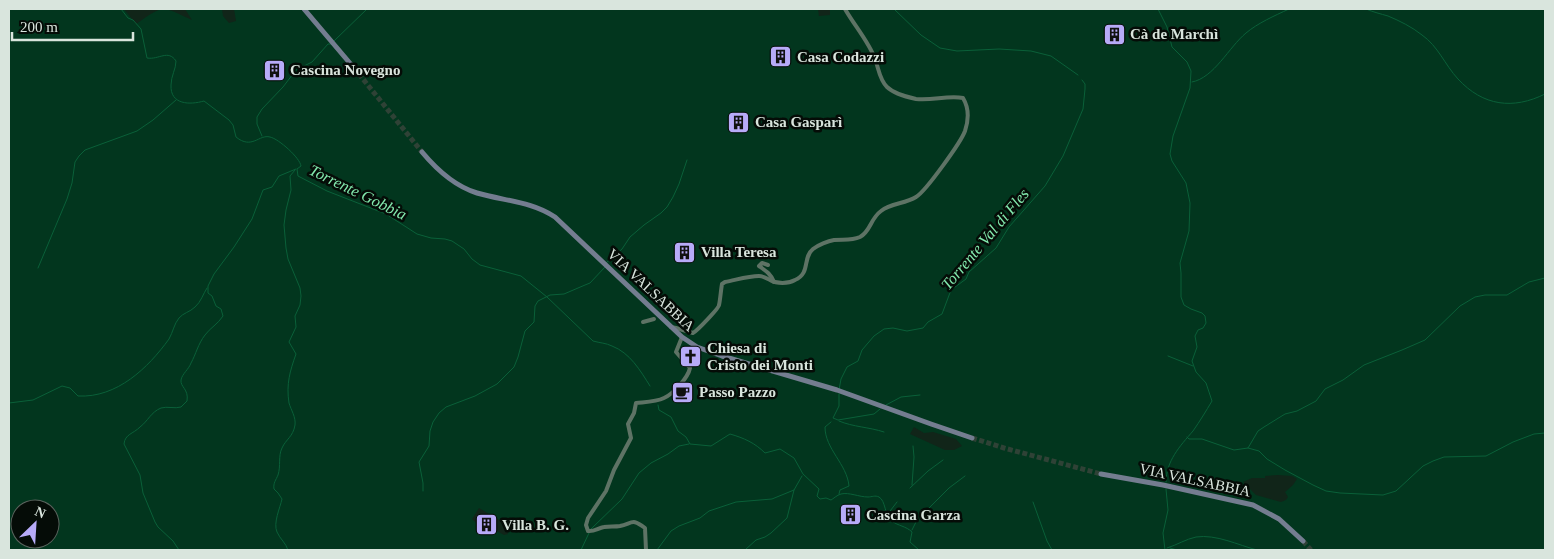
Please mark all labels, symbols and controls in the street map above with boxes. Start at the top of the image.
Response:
scale bar [12,10,134,42]
text: 200 m [20,19,58,35]
building icon: Cà de Marchì [1102,22,1126,46]
place label: Cà de Marchì [1130,26,1218,42]
building icon: Casa Codazzi [769,45,793,69]
place label: Casa Codazzi [797,49,884,65]
building icon: Cascina Novegno [262,58,286,82]
place label: Cascina Novegno [290,62,400,78]
building icon: Casa Gasparì [727,110,751,134]
place label: Casa Gasparì [755,114,842,130]
water label: Torrente Gobbia [307,161,409,223]
water label: Torrente Val di Fles [938,185,1032,293]
building icon: Villa Teresa [673,240,697,264]
place label: Villa Teresa [701,244,777,260]
street label: VIA VALSABBIA [604,246,698,335]
place label: Chiesa di Cristo dei Monti [707,340,813,373]
church icon: Chiesa di Cristo dei Monti [679,345,703,369]
cafe icon: Passo Pazzo [671,380,695,404]
place label: Passo Pazzo [699,384,776,400]
street label: VIA VALSABBIA [1138,460,1252,500]
north arrow [10,499,60,549]
building icon: Cascina Garza [838,503,862,527]
text: N [33,504,48,522]
place label: Cascina Garza [866,507,961,523]
building icon: Villa B. G. [474,513,498,537]
place label: Villa B. G. [502,517,569,533]

